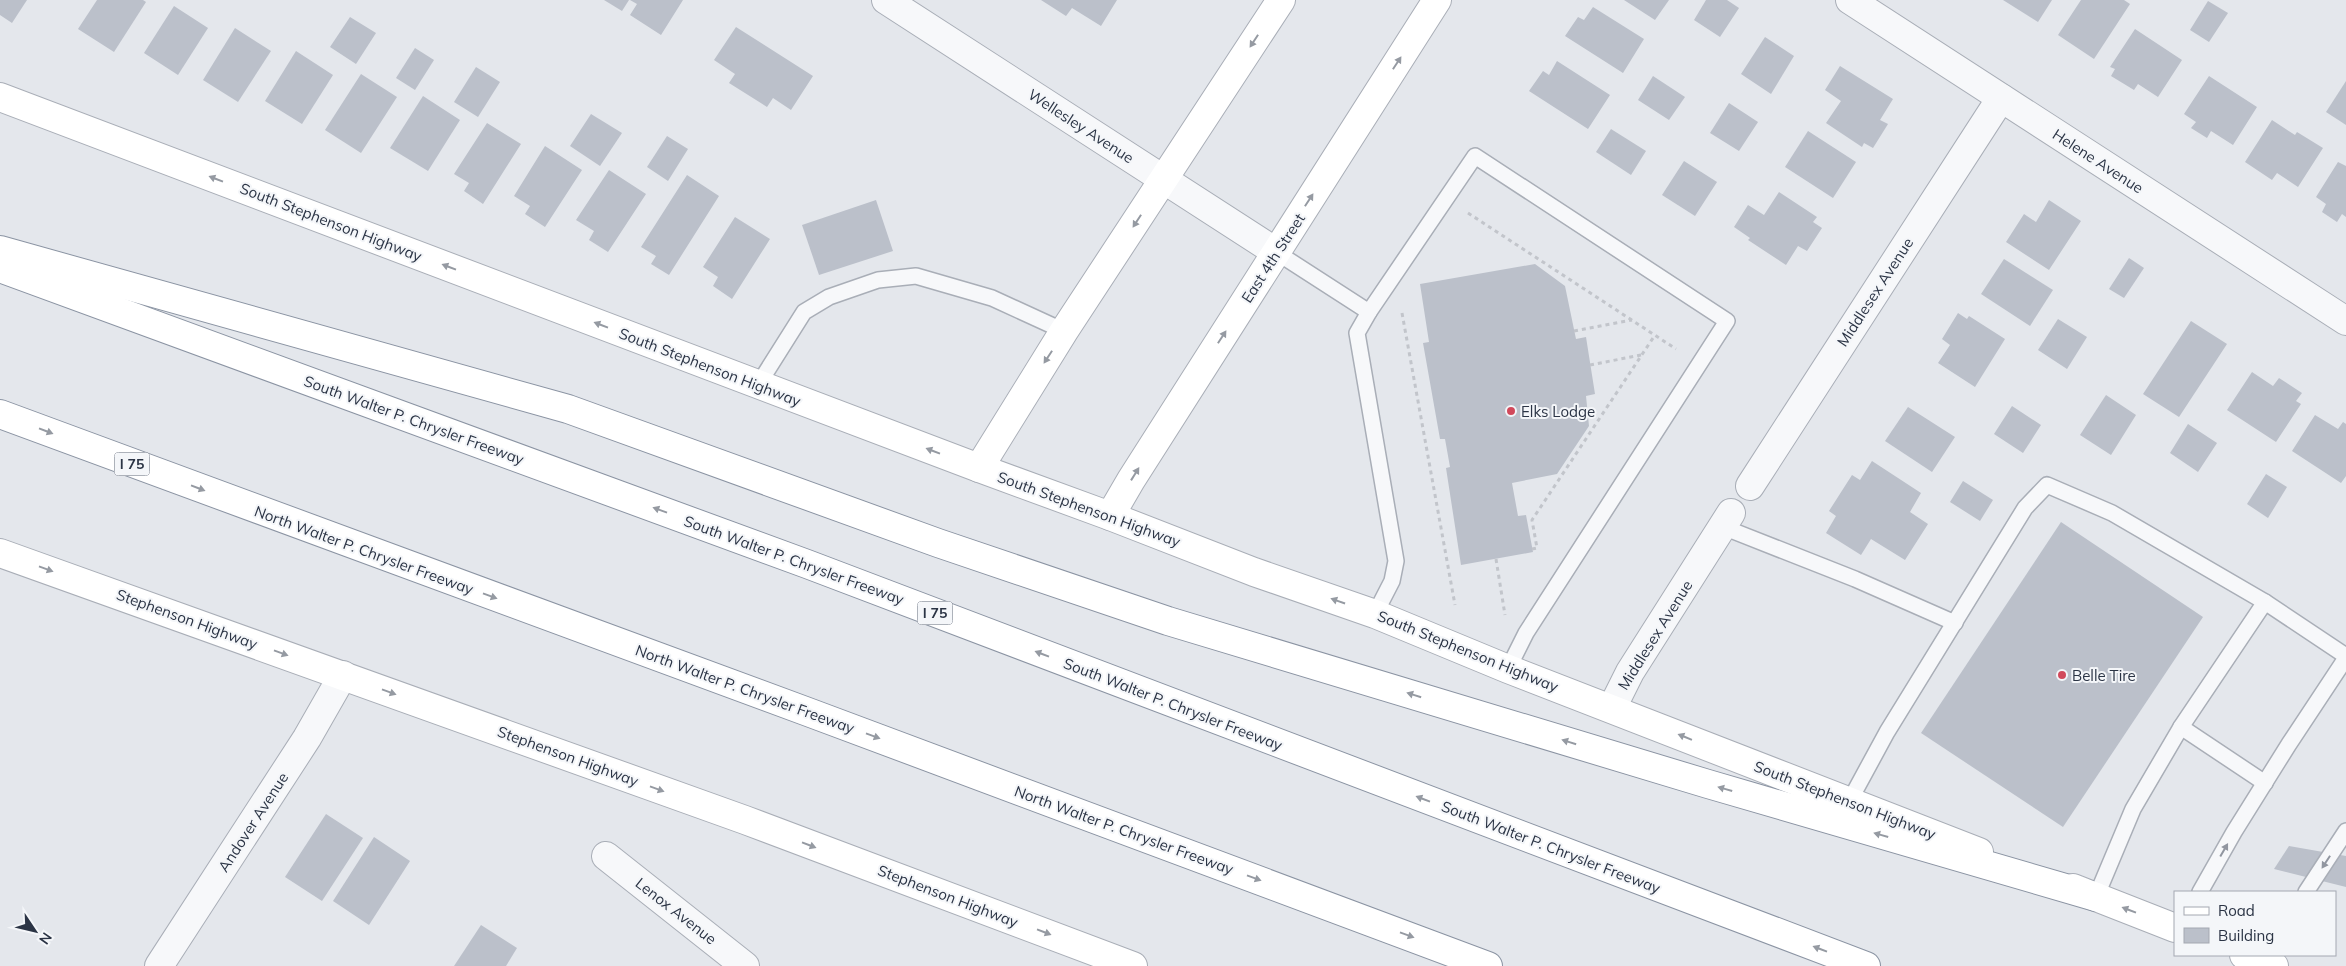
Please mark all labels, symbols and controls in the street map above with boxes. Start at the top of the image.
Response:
one-way arrow [1250,34,1259,48]
one-way arrow [1392,56,1402,70]
street label: Wellesley Avenue [1024,85,1138,167]
street label: Helene Avenue [2049,125,2147,197]
one-way arrow [208,175,223,182]
street label: South Stephenson Highway [237,179,425,266]
one-way arrow [1305,193,1314,207]
street label: East 4th Street [1237,210,1309,306]
one-way arrow [1132,215,1142,228]
street label: Middlesex Avenue [1833,234,1917,350]
one-way arrow [442,263,457,270]
one-way arrow [593,321,608,329]
street label: South Stephenson Highway [616,324,804,411]
one-way arrow [1217,330,1227,344]
one-way arrow [1043,350,1053,364]
street label: South Walter P. Chrysler Freeway [301,371,527,469]
place label: Elks Lodge [1521,402,1595,421]
marker: Elks Lodge [1505,405,1517,417]
one-way arrow [38,428,53,435]
one-way arrow [925,447,940,455]
road number: I 75 [114,452,150,476]
street label: South Stephenson Highway [995,467,1183,551]
one-way arrow [1130,467,1139,481]
one-way arrow [191,484,206,492]
street label: North Walter P. Chrysler Freeway [252,501,476,599]
one-way arrow [653,506,668,513]
street label: South Walter P. Chrysler Freeway [681,511,907,609]
one-way arrow [39,565,54,573]
street label: Middlesex Avenue [1614,577,1696,693]
street label: Stephenson Highway [114,585,260,653]
one-way arrow [483,592,498,600]
one-way arrow [1330,597,1345,604]
road number: I 75 [918,602,952,624]
street label: South Stephenson Highway [1375,606,1561,696]
street label: North Walter P. Chrysler Freeway [633,640,857,738]
one-way arrow [1035,649,1049,657]
one-way arrow [274,650,289,657]
street label: South Walter P. Chrysler Freeway [1061,653,1285,755]
place label: Belle Tire [2072,666,2136,685]
marker: Belle Tire [2056,669,2068,681]
one-way arrow [382,688,397,696]
one-way arrow [1406,691,1421,699]
street label: Stephenson Highway [495,722,641,790]
one-way arrow [1677,732,1692,740]
one-way arrow [865,733,880,740]
one-way arrow [1562,738,1577,746]
street label: South Stephenson Highway [1751,757,1939,844]
street label: Andover Avenue [214,769,292,875]
street label: North Walter P. Chrysler Freeway [1012,781,1236,879]
one-way arrow [650,785,665,793]
one-way arrow [1717,785,1732,793]
one-way arrow [1415,794,1430,802]
street label: South Walter P. Chrysler Freeway [1439,796,1663,898]
one-way arrow [1873,830,1888,838]
one-way arrow [802,842,817,849]
one-way arrow [2219,843,2228,856]
one-way arrow [2321,855,2331,868]
street label: Stephenson Highway [875,860,1021,932]
street label: Lenox Avenue [632,873,720,949]
one-way arrow [1247,875,1262,882]
legend [2174,891,2336,956]
text: Road [2218,901,2255,920]
north arrow [10,906,60,956]
one-way arrow [2122,906,2137,914]
text: Building [2218,926,2274,945]
text: N [35,929,56,948]
one-way arrow [1036,929,1051,936]
one-way arrow [1399,932,1414,939]
one-way arrow [1812,945,1827,953]

